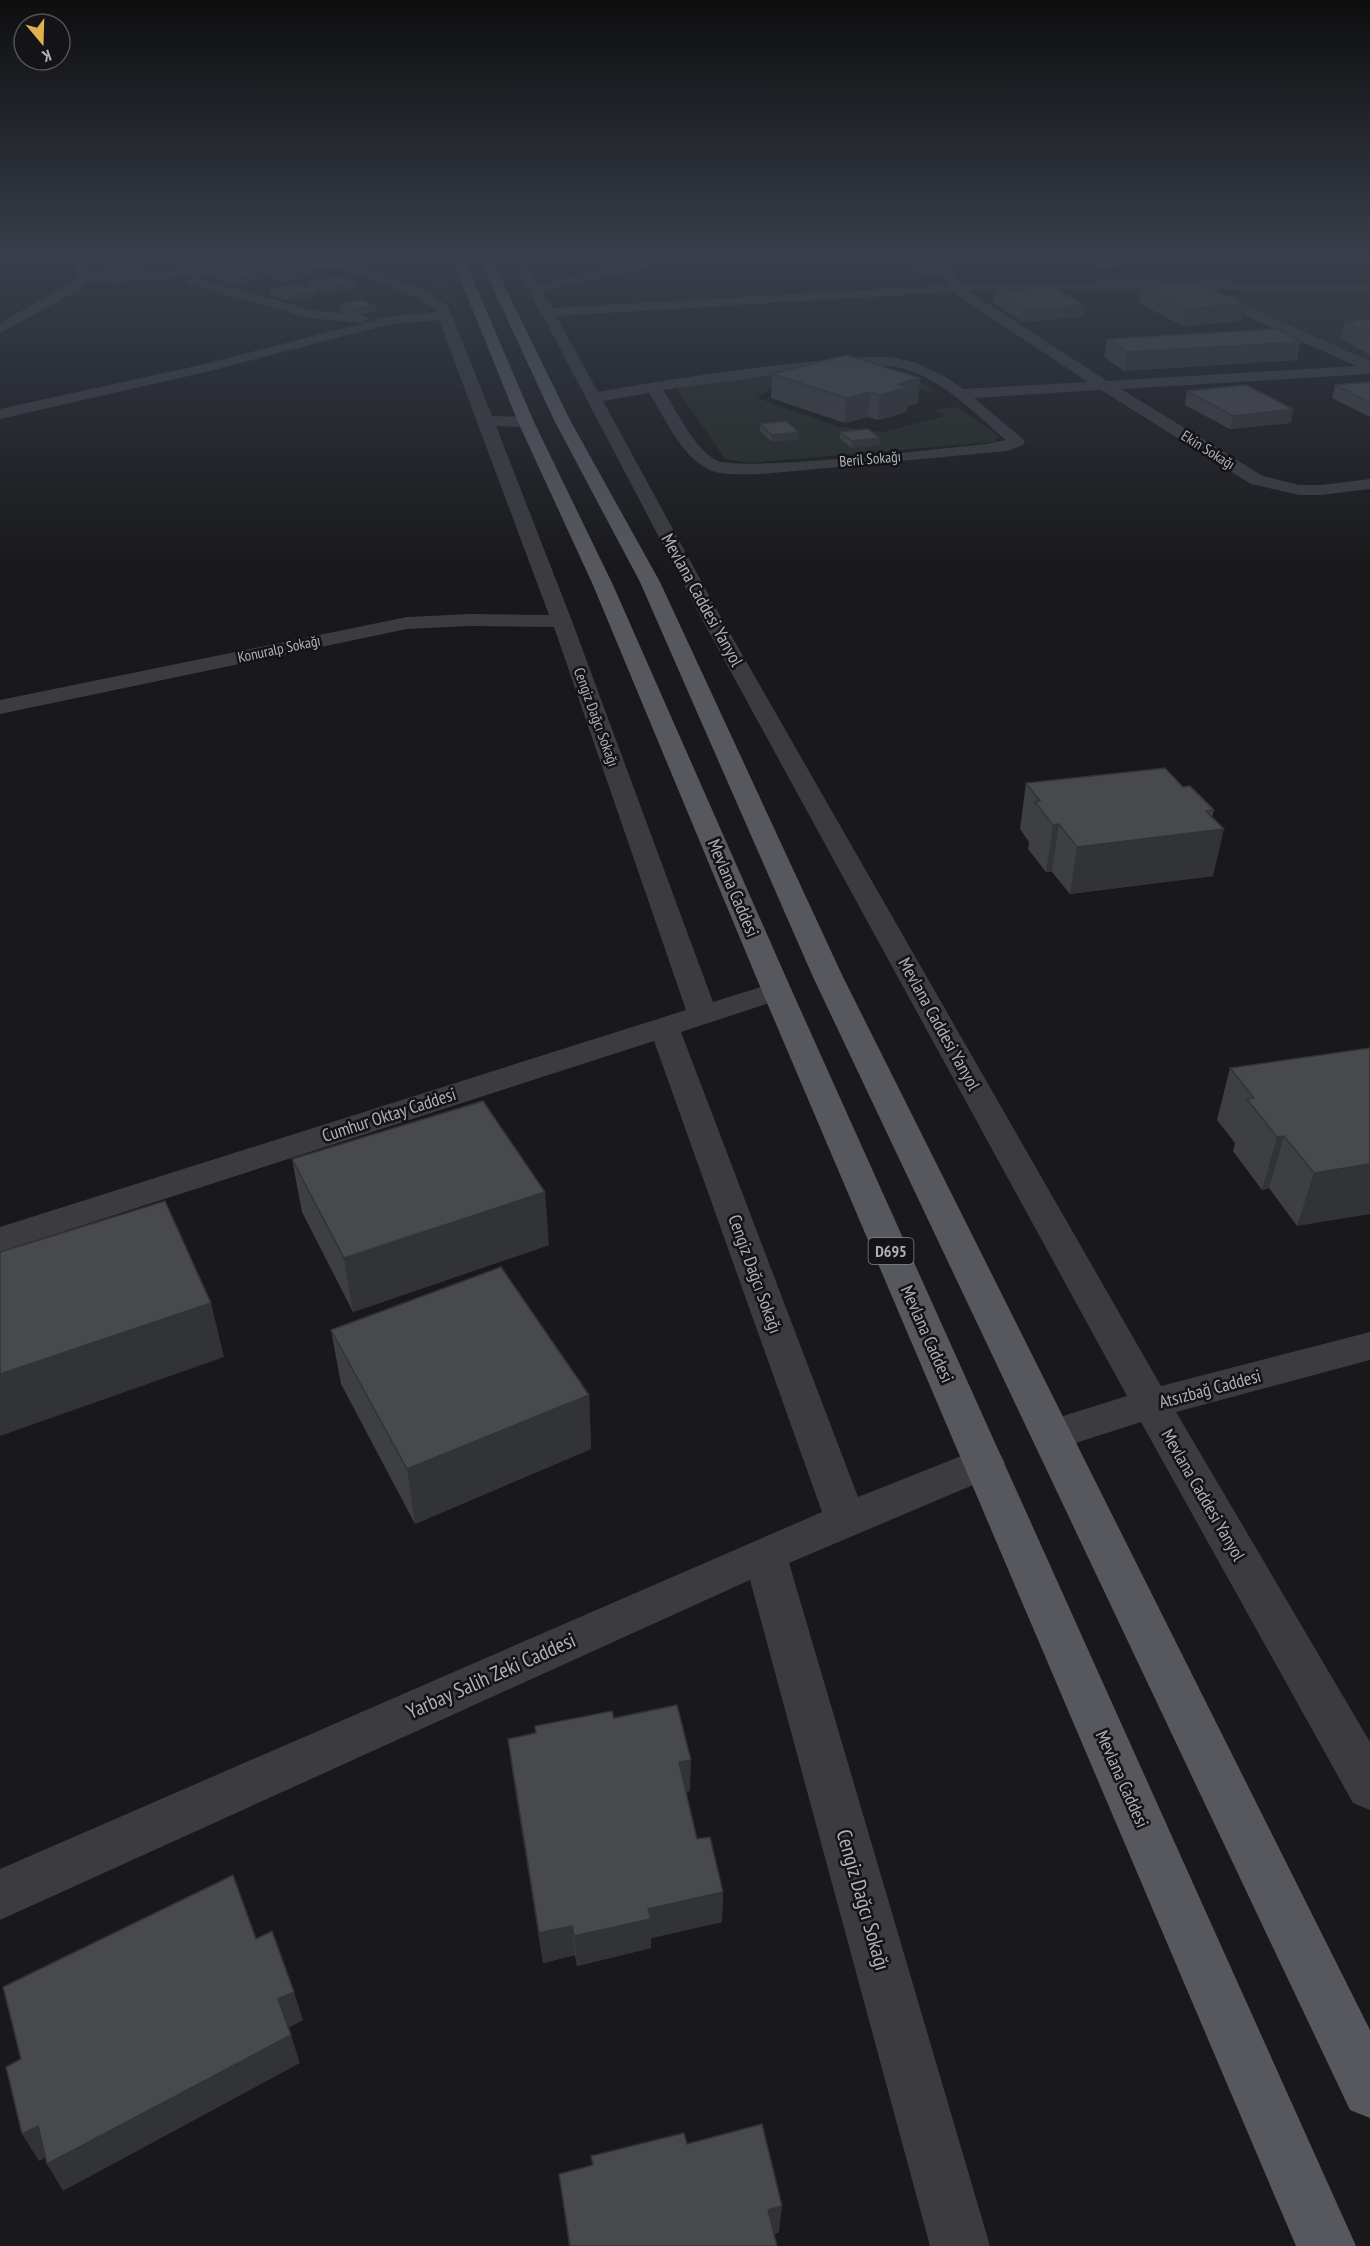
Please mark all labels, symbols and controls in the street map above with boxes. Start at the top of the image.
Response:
north arrow [12,12,72,72]
text: K [39,45,54,67]
street label: Ekin Sokağı [1178,426,1239,473]
street label: Beril Sokağı [838,446,902,471]
street label: Mevlana Caddesi Yanyol [656,529,749,671]
street label: Konuralp Sokağı [236,630,322,667]
street label: Cengiz Dağcı Sokağı [570,665,623,769]
street label: Mevlana Caddesi [703,835,764,940]
street label: Mevlana Caddesi Yanyol [893,953,986,1095]
street label: Cumhur Oktay Caddesi [319,1082,459,1147]
street label: Cengiz Dağcı Sokağı [723,1211,788,1336]
road number: D695 [868,1238,914,1264]
street label: Mevlana Caddesi [896,1282,959,1386]
street label: Atsızbağ Caddesi [1156,1364,1263,1413]
street label: Mevlana Caddesi Yanyol [1156,1425,1251,1565]
street label: Yarbay Salih Zeki Caddesi [402,1626,580,1725]
street label: Mevlana Caddesi [1091,1727,1154,1831]
street label: Cengiz Dağcı Sokağı [830,1826,896,1973]

